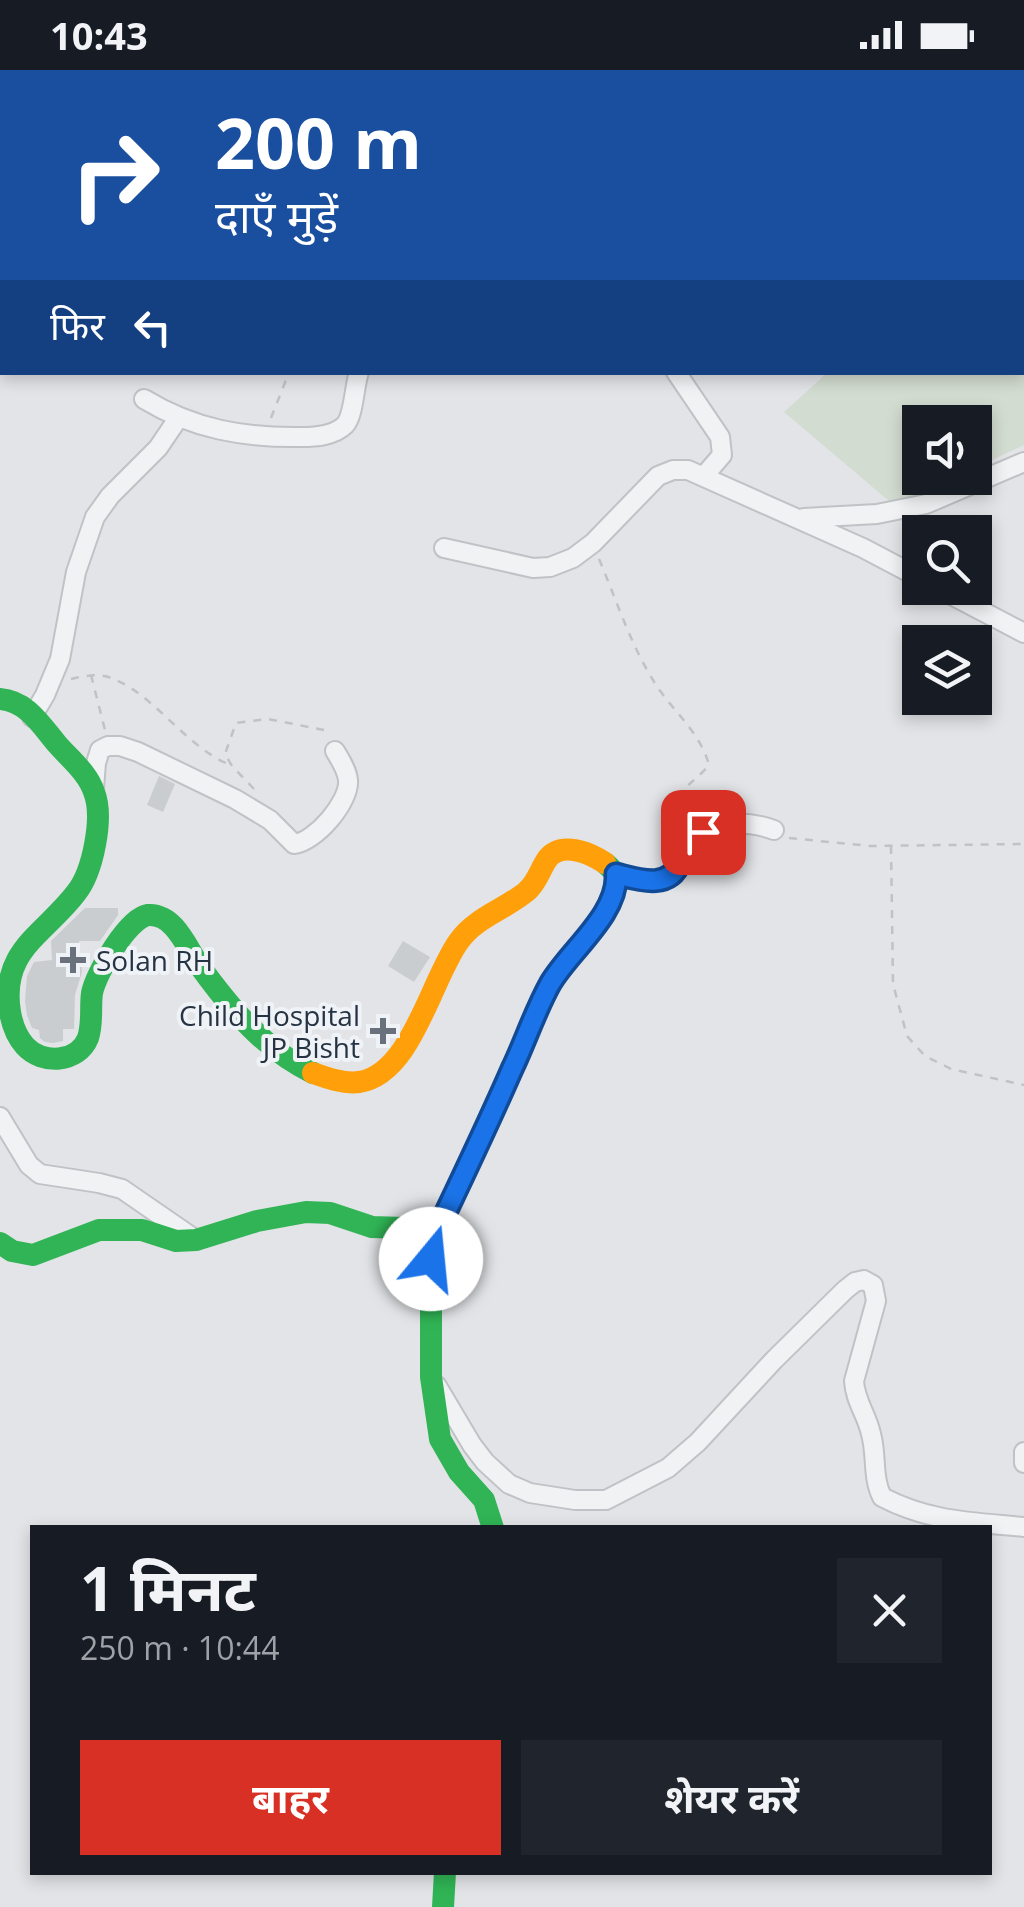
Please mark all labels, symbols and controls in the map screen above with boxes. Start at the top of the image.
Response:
text: 10:43 [50,9,148,61]
text: 200 m [215,94,422,190]
icon: right [50,110,180,240]
text: दाएँ मुड़ें [215,185,338,246]
text: फिर [50,299,105,351]
icon: left [125,300,180,355]
map controls [902,405,992,715]
button: sound [902,405,992,495]
button: search [902,515,992,605]
button: layers [902,625,992,715]
pin [661,790,746,875]
icon: arrive [676,805,731,860]
place label: Solan RH [96,941,213,979]
marker: Solan RH [60,947,86,973]
place label: Child Hospital JP Bisht [179,996,360,1066]
marker: Child Hospital JP Bisht [370,1018,396,1044]
position arrow [379,1207,483,1311]
text: 1 मिनट [80,1547,256,1629]
button: close [837,1558,942,1663]
text: 250 m · 10:44 [80,1626,279,1669]
button: बाहर [80,1740,501,1855]
button: शेयर करें [521,1740,942,1855]

